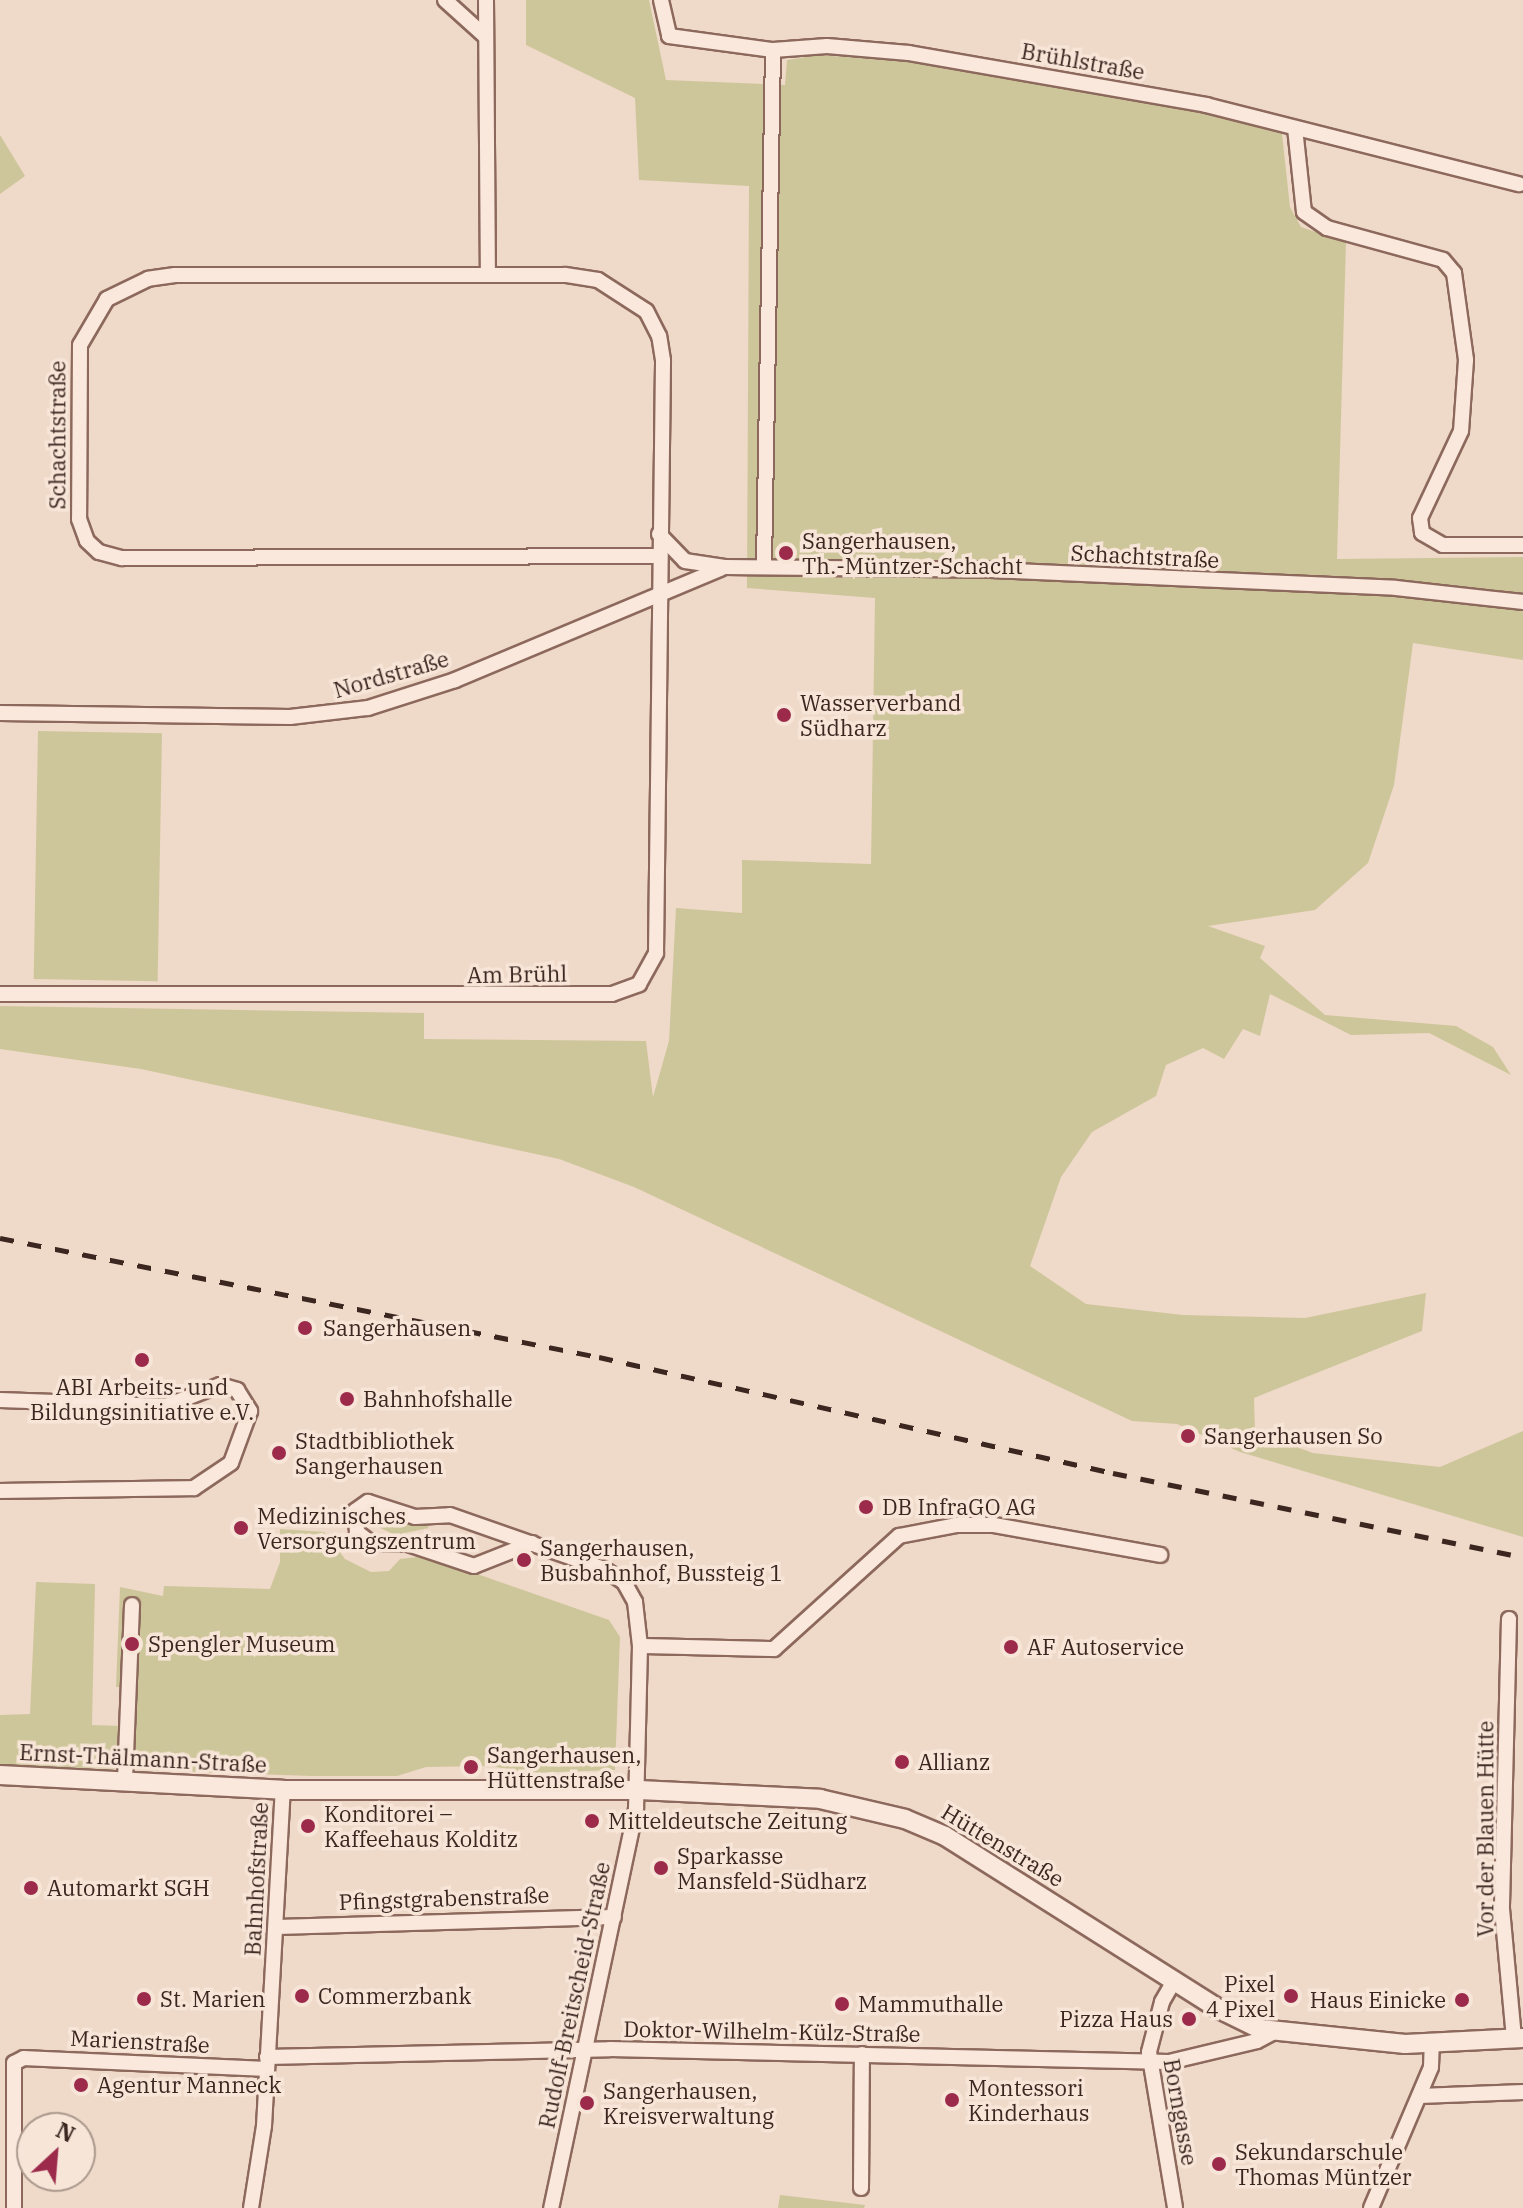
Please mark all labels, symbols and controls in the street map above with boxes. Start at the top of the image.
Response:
street label: Brühlstraße [1019,37,1147,85]
street label: Schachtstraße [44,361,70,509]
place label: Sangerhausen, Th.-Müntzer-Schacht [802,527,1023,578]
street label: Schachtstraße [1070,539,1220,573]
marker: Sangerhausen, Th.-Müntzer-Schacht [777,544,795,562]
street label: Nordstraße [330,645,452,703]
place label: Wasserverband Südharz [800,689,961,740]
marker: Wasserverband Südharz [775,706,793,724]
street label: Am Brühl [467,960,567,988]
place label: Sangerhausen [323,1315,471,1341]
marker: Sangerhausen [294,1317,316,1339]
marker: ABI Arbeits- und Bildungsinitiative e.V. [133,1351,151,1369]
place label: ABI Arbeits- und Bildungsinitiative e.V. [30,1373,254,1424]
place label: Bahnhofshalle [363,1386,513,1412]
marker: Bahnhofshalle [338,1390,356,1408]
place label: Sangerhausen So [1204,1423,1383,1449]
place label: Stadtbibliothek Sangerhausen [295,1427,454,1478]
marker: Sangerhausen So [1179,1427,1197,1445]
marker: Stadtbibliothek Sangerhausen [270,1444,288,1462]
place label: DB InfraGO AG [882,1494,1036,1520]
marker: DB InfraGO AG [857,1498,875,1516]
place label: Medizinisches Versorgungszentrum [257,1502,476,1554]
marker: Medizinisches Versorgungszentrum [232,1519,250,1537]
place label: Sangerhausen, Busbahnhof, Bussteig 1 [540,1534,783,1586]
marker: Sangerhausen, Busbahnhof, Bussteig 1 [515,1551,533,1569]
place label: Spengler Museum [148,1631,336,1657]
place label: AF Autoservice [1027,1634,1184,1660]
marker: Spengler Museum [123,1635,141,1653]
marker: AF Autoservice [1002,1638,1020,1656]
street label: Vor der Blauen Hütte [1472,1721,1498,1937]
street label: Ernst-Thälmann-Straße [19,1738,267,1778]
place label: Sangerhausen, Hüttenstraße [487,1741,641,1792]
place label: Allianz [918,1749,990,1775]
marker: Allianz [893,1753,911,1771]
marker: Sangerhausen, Hüttenstraße [462,1758,480,1776]
street label: Hüttenstraße [937,1798,1069,1892]
place label: Konditorei – Kaffeehaus Kolditz [324,1800,518,1852]
street label: Bahnhofstraße [239,1801,273,1957]
place label: Mitteldeutsche Zeitung [608,1808,847,1834]
marker: Mitteldeutsche Zeitung [583,1812,601,1830]
marker: Konditorei – Kaffeehaus Kolditz [299,1817,317,1835]
place label: Sparkasse Mansfeld-Südharz [677,1842,867,1894]
street label: Rudolf-Breitscheid-Straße [533,1859,615,2131]
marker: Sparkasse Mansfeld-Südharz [652,1859,670,1877]
place label: Automarkt SGH [47,1875,210,1901]
marker: Automarkt SGH [22,1879,40,1897]
street label: Pfingstgrabenstraße [338,1881,550,1915]
place label: Pixel 4 Pixel [1206,1970,1275,2022]
place label: Commerzbank [318,1983,471,2009]
place label: St. Marien [160,1986,266,2012]
marker: Commerzbank [293,1987,311,2005]
marker: Pixel 4 Pixel [1282,1987,1300,2005]
place label: Haus Einicke [1310,1987,1446,2013]
marker: St. Marien [135,1990,153,2008]
place label: Mammuthalle [858,1991,1003,2017]
marker: Haus Einicke [1453,1991,1471,2009]
marker: Mammuthalle [833,1995,851,2013]
place label: Pizza Haus [1059,2006,1173,2032]
marker: Pizza Haus [1180,2010,1198,2028]
street label: Doktor-Wilhelm-Külz-Straße [623,2015,921,2047]
street label: Marienstraße [70,2024,210,2058]
street label: Borngasse [1159,2057,1203,2167]
place label: Agentur Manneck [97,2072,281,2098]
place label: Montessori Kinderhaus [968,2074,1089,2126]
marker: Agentur Manneck [72,2076,90,2094]
place label: Sangerhausen, Kreisverwaltung [603,2077,774,2128]
marker: Montessori Kinderhaus [943,2091,961,2109]
marker: Sangerhausen, Kreisverwaltung [578,2094,596,2112]
north arrow [16,2112,96,2192]
text: N [52,2115,80,2149]
place label: Sekundarschule Thomas Müntzer [1235,2138,1411,2190]
marker: Sekundarschule Thomas Müntzer [1210,2155,1228,2173]

